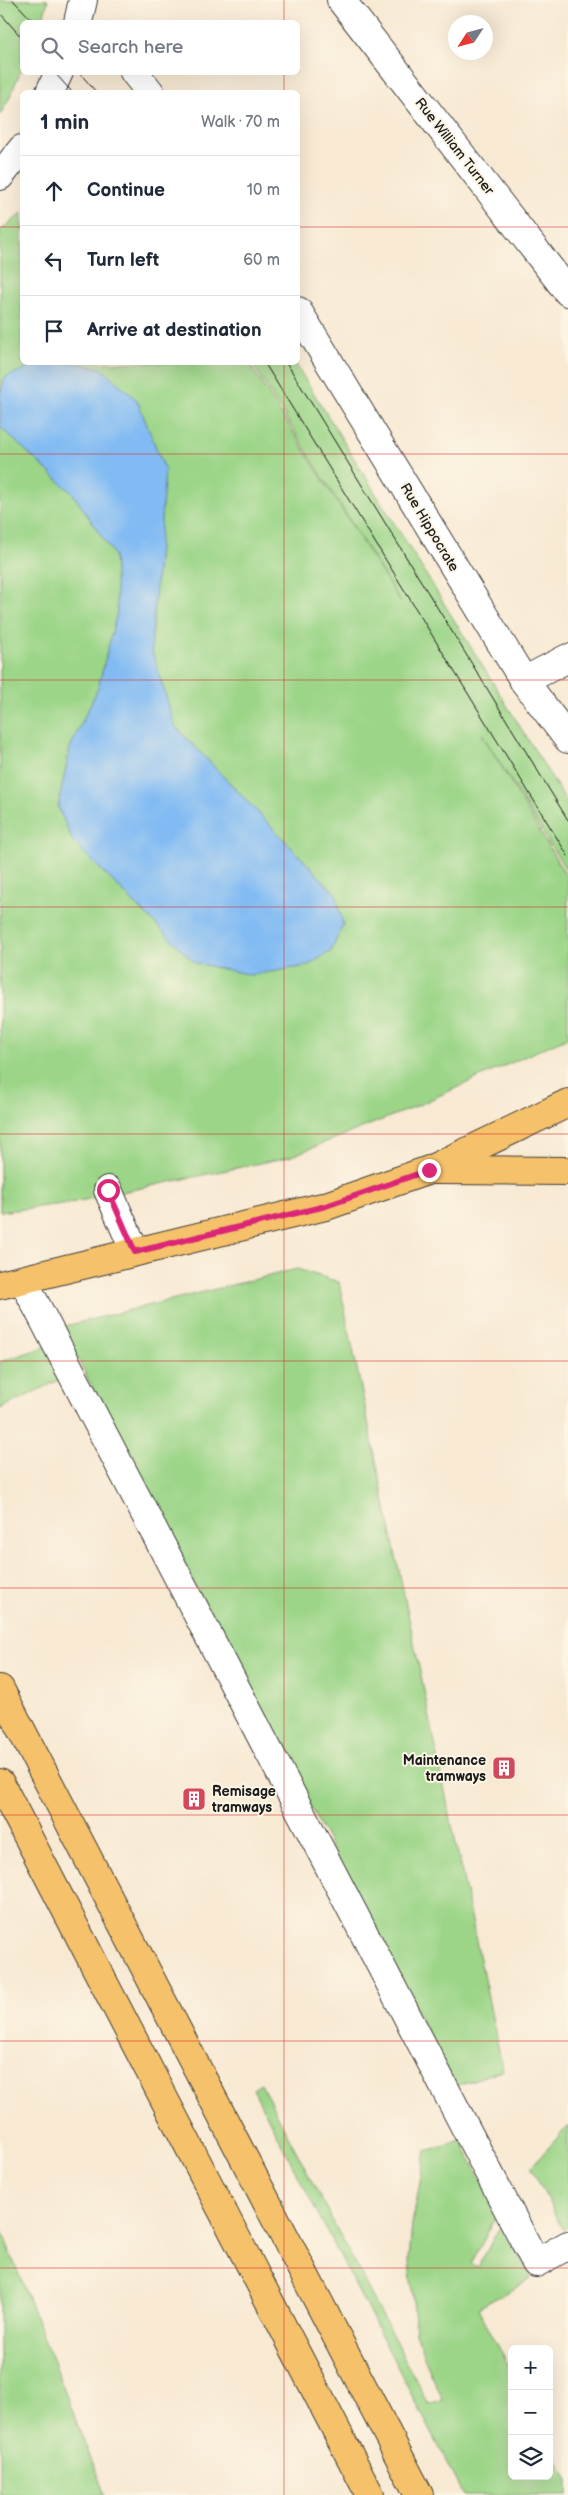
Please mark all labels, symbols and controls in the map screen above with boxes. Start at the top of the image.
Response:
north arrow [448,15,493,60]
search box [20,20,300,75]
icon: search [38,34,66,62]
text: Search here [78,36,183,59]
street label: Rue William Turner [411,94,498,199]
text: 1 min [40,110,89,135]
text: Walk · 70 m [201,113,280,132]
icon: ahead [40,177,68,205]
text: Continue [87,179,165,202]
text: 10 m [247,181,280,200]
icon: left [40,247,68,275]
text: Turn left [87,249,159,272]
text: 60 m [243,251,280,270]
icon: arrive [40,317,68,345]
text: Arrive at destination [87,319,262,342]
street label: Rue Hippocrate [397,480,463,574]
route end [418,1159,441,1182]
route start [97,1179,120,1202]
place label: Maintenance tramways [403,1752,486,1785]
building icon: Maintenance tramways [491,1755,517,1781]
place label: Remisage tramways [211,1783,276,1816]
building icon: Remisage tramways [181,1786,207,1812]
map controls [508,2345,553,2480]
button: + [508,2345,553,2390]
button: − [508,2390,553,2435]
button: layers [508,2435,553,2480]

